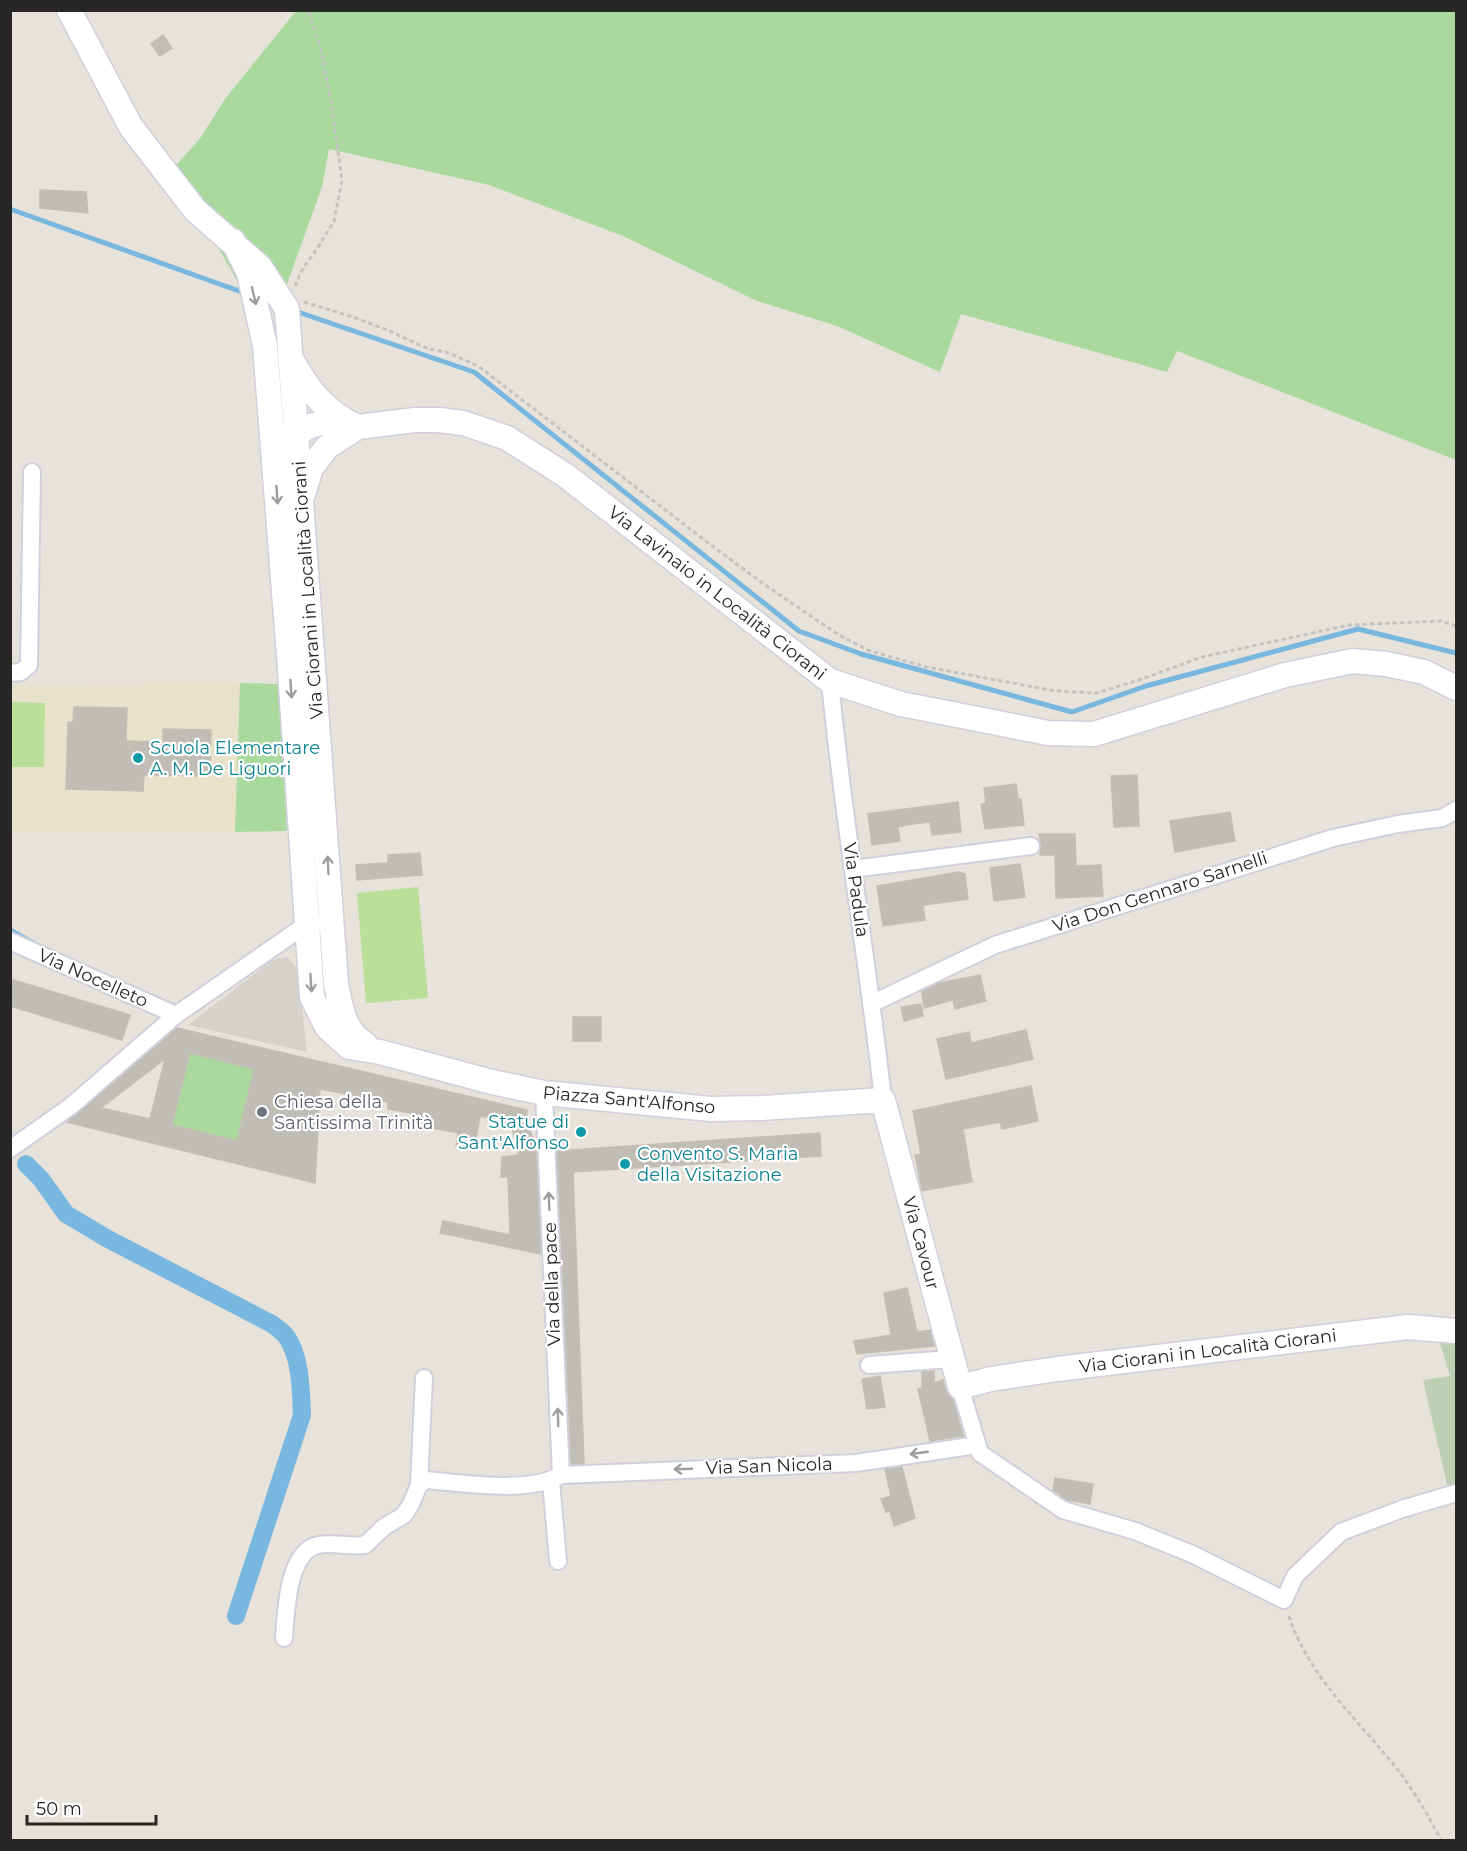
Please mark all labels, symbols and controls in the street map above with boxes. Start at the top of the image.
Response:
one-way arrow [249,285,260,305]
street label: Via Ciorani in Località Ciorani [288,460,328,720]
one-way arrow [272,484,283,504]
street label: Via Lavinaio in Località Ciorani [604,501,830,685]
one-way arrow [286,679,297,699]
place label: Scuola Elementare A. M. De Liguori [150,737,320,780]
marker: Scuola Elementare A. M. De Liguori [131,751,145,765]
street label: Via Padula [838,841,874,939]
street label: Via Don Gennaro Sarnelli [1050,847,1270,937]
one-way arrow [322,855,333,875]
street label: Via Nocelleto [35,944,151,1012]
one-way arrow [306,972,317,992]
street label: Piazza Sant'Alfonso [542,1081,716,1119]
place label: Chiesa della Santissima Trinità [274,1091,433,1134]
marker: Chiesa della Santissima Trinità [255,1105,269,1119]
place label: Statue di Sant'Alfonso [458,1111,569,1154]
marker: Statue di Sant'Alfonso [574,1125,588,1139]
place label: Convento S. Maria della Visitazione [637,1143,798,1186]
marker: Convento S. Maria della Visitazione [618,1157,632,1171]
one-way arrow [543,1191,555,1211]
street label: Via Cavour [898,1194,944,1292]
street label: Via della pace [539,1221,565,1346]
street label: Via Ciorani in Località Ciorani [1078,1324,1338,1378]
one-way arrow [553,1407,564,1427]
one-way arrow [910,1448,930,1459]
street label: Via San Nicola [705,1453,833,1479]
one-way arrow [674,1464,694,1475]
scale bar [27,1788,156,1826]
text: 50 m [36,1798,82,1820]

